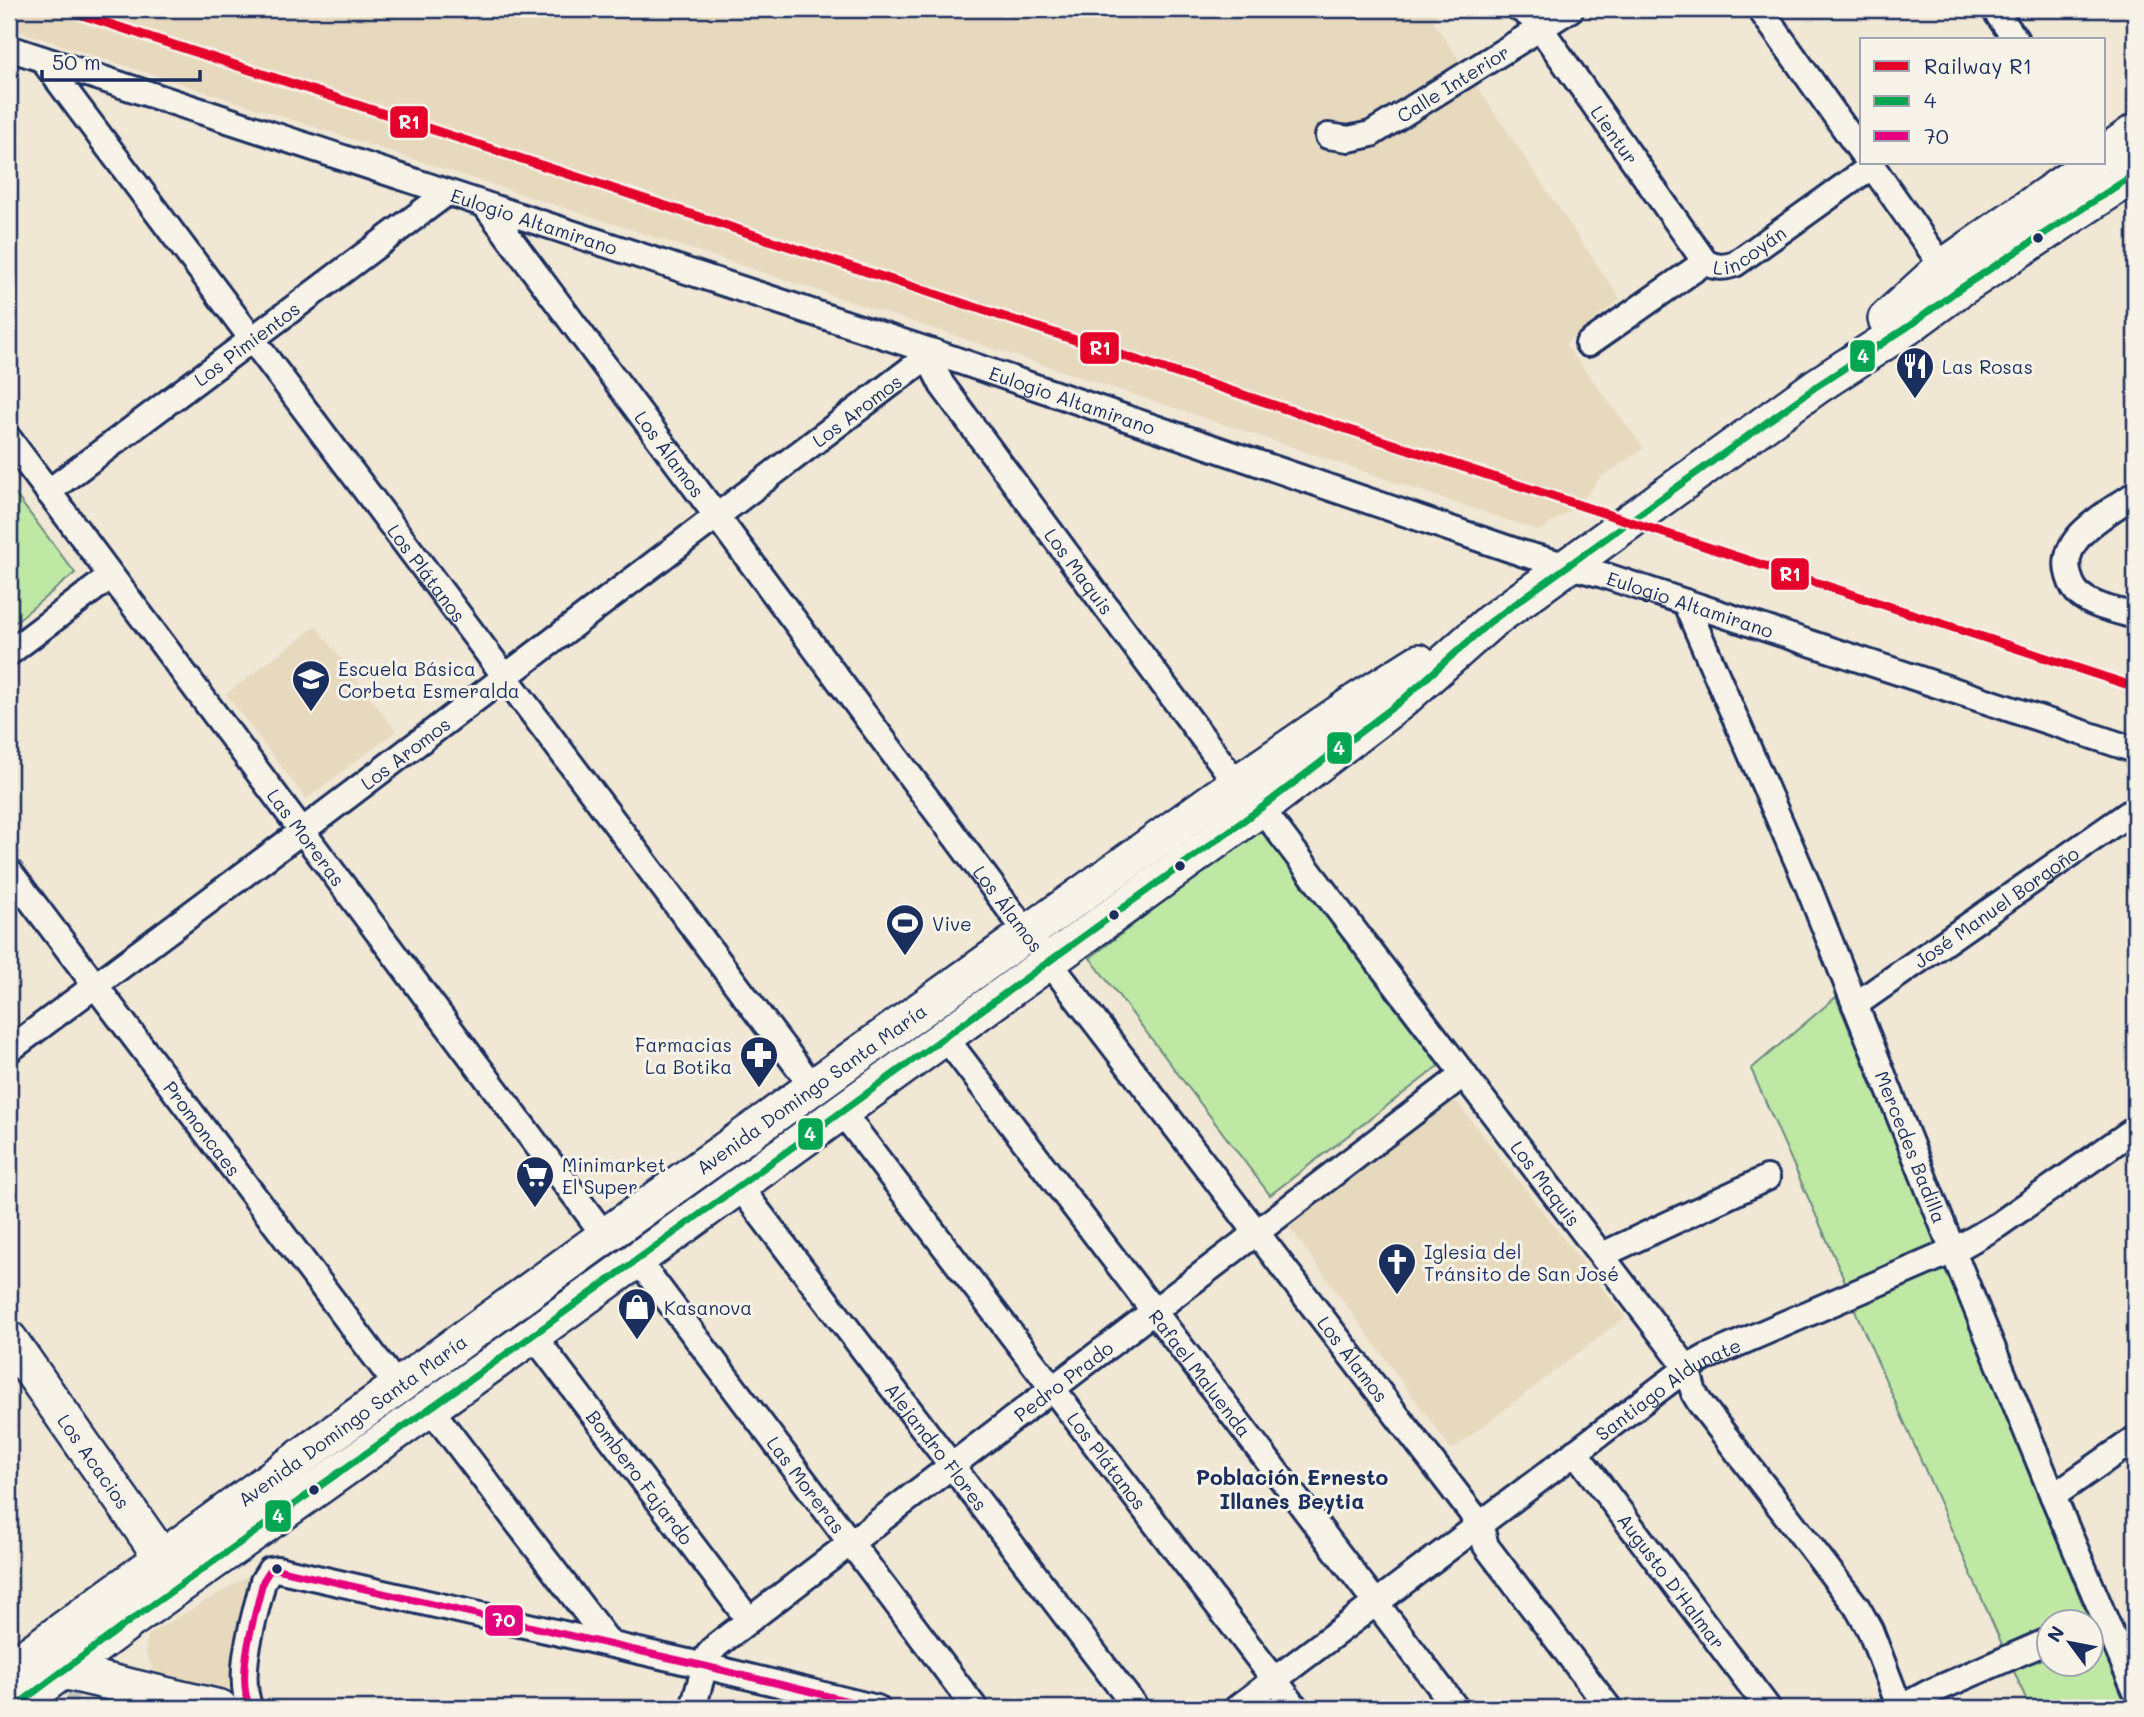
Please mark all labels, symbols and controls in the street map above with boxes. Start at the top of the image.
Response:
scale bar [42,38,200,82]
street label: Calle Interior [1392,38,1514,128]
legend [1860,38,2106,164]
text: 50 m [52,48,101,75]
text: Railway R1 [1924,52,2032,79]
text: 4 [1924,86,1937,113]
street label: Lientur [1586,100,1644,169]
line badge: R1 [389,105,429,139]
text: R1 [398,109,420,134]
text: 70 [1924,122,1949,149]
street label: Eulogio Altamirano [448,182,621,260]
street label: Lincoyán [1712,219,1790,280]
unlabelled marker [2031,231,2045,245]
street label: Los Pimientos [188,295,304,391]
line badge: R1 [1079,331,1120,365]
text: R1 [1089,335,1111,360]
line badge: 4 [1849,339,1876,373]
text: 4 [1857,343,1869,368]
restaurant icon: Las Rosas [1894,345,1936,400]
place label: Las Rosas [1942,354,2033,379]
street label: Eulogio Altamirano [986,360,1159,440]
street label: Los Aromos [807,368,906,452]
street label: Los Álamos [630,405,711,502]
street label: Los Plátanos [382,519,472,627]
street label: Los Maquis [1039,523,1120,619]
line badge: R1 [1770,557,1810,591]
text: R1 [1779,561,1801,586]
street label: Eulogio Altamirano [1604,565,1777,643]
place label: Escuela Básica Corbeta Esmeralda [338,656,520,703]
school or university icon: Escuela Básica Corbeta Esmeralda [290,658,332,713]
street label: Los Aromos [355,711,455,795]
line badge: 4 [1326,731,1353,765]
text: 4 [1333,735,1345,760]
street label: Las Moreras [262,783,351,891]
street label: José Manuel Borgoño [1908,840,2083,973]
unlabelled marker [1173,859,1187,873]
street label: Los Álamos [968,860,1049,957]
sports icon: Vive [884,902,926,957]
unlabelled marker [1107,908,1121,922]
place label: Vive [932,911,972,936]
street label: Avenida Domingo Santa María [691,997,931,1179]
place label: Farmacias La Botika [635,1032,732,1079]
pharmacy icon: Farmacias La Botika [738,1034,780,1089]
street label: Mercedes Badilla [1870,1067,1953,1226]
street label: Promoncaes [159,1075,247,1181]
line badge: 4 [797,1117,824,1151]
text: 4 [804,1121,816,1146]
street label: Los Maquis [1506,1135,1587,1231]
place label: Minimarket El Super [562,1152,666,1199]
supermarket icon: Minimarket El Super [514,1154,556,1209]
place label: Iglesia del Tránsito de San José [1424,1239,1619,1286]
church icon: Iglesia del Tránsito de San José [1376,1241,1418,1296]
shop icon: Kasanova [616,1286,658,1341]
place label: Kasanova [664,1295,752,1320]
street label: Rafael Maluenda [1144,1304,1257,1442]
street label: Los Álamos [1312,1311,1394,1407]
street label: Avenida Domingo Santa María [232,1328,472,1511]
street label: Santiago Aldunate [1590,1332,1744,1446]
street label: Pedro Prado [1008,1335,1118,1427]
street label: Alejandro Flores [880,1377,994,1515]
street label: Bombero Fajardo [581,1405,700,1549]
street label: Los Plátanos [1062,1407,1153,1514]
street label: Los Acacios [53,1409,136,1513]
street label: Las Moreras [762,1431,851,1538]
district label: Población Ernesto Illanes Beytia [1196,1463,1389,1515]
unlabelled marker [307,1483,321,1497]
line badge: 4 [264,1499,292,1533]
text: 4 [272,1503,284,1528]
street label: Augusto D'Halmar [1613,1508,1731,1654]
unlabelled marker [270,1562,284,1576]
line badge: 70 [484,1604,524,1637]
text: 70 [493,1607,515,1632]
north arrow [2036,1608,2106,1678]
text: N [2041,1621,2070,1646]

